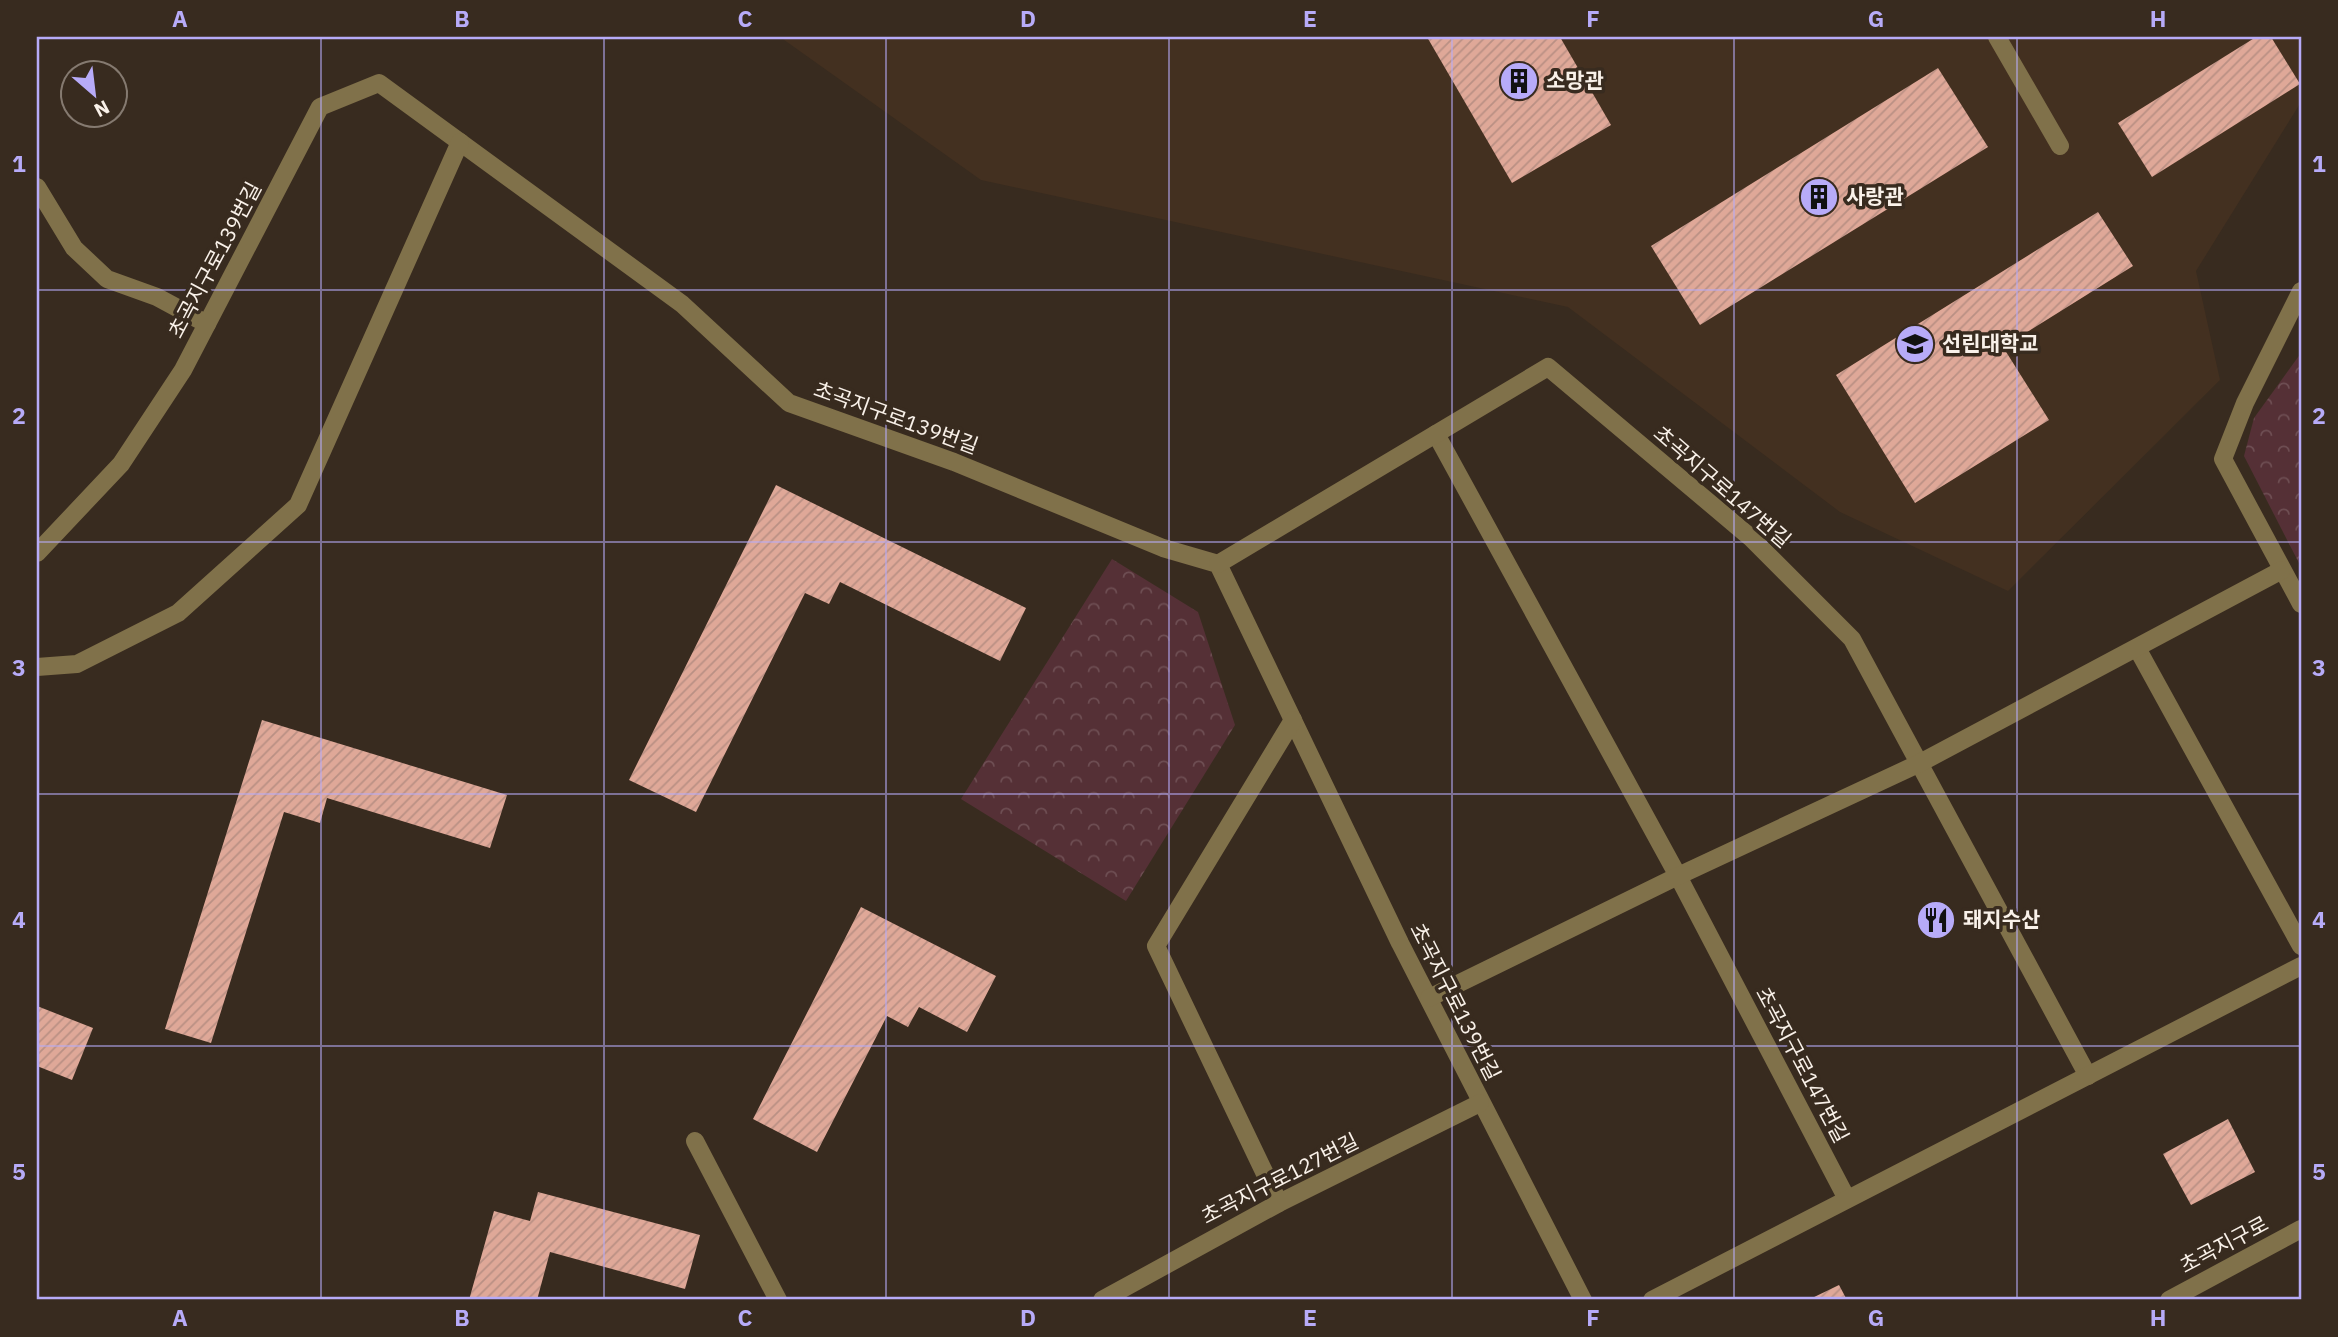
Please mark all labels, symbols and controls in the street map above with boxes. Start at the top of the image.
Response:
text: A [172,3,188,33]
text: B [454,3,470,33]
text: C [738,3,753,33]
text: D [1020,3,1036,33]
text: E [1303,3,1317,33]
text: F [1586,3,1600,33]
text: G [1868,3,1884,33]
text: H [2150,3,2166,33]
north arrow [60,60,130,130]
building icon: 소망관 [1498,60,1540,102]
place label: 소망관 [1546,66,1604,94]
text: N [90,95,114,123]
text: 1 [12,148,26,178]
text: 1 [2312,148,2326,178]
building icon: 사랑관 [1798,176,1840,218]
street label: 초곡지구로139번길 [161,177,267,342]
place label: 사랑관 [1846,182,1904,210]
school or university icon: 선린대학교 [1894,323,1936,365]
place label: 선린대학교 [1942,329,2039,357]
street label: 초곡지구로139번길 [810,374,982,460]
text: 2 [12,400,26,430]
text: 2 [2312,400,2326,430]
street label: 초곡지구로147번길 [1648,419,1797,554]
text: 3 [12,652,26,682]
text: 3 [2312,652,2326,682]
restaurant icon: 돼지수산 [1915,899,1957,941]
text: 4 [12,904,26,934]
text: 4 [2312,904,2326,934]
place label: 돼지수산 [1963,905,2040,933]
street label: 초곡지구로139번길 [1404,918,1508,1085]
street label: 초곡지구로147번길 [1750,982,1856,1147]
street label: 초곡지구로127번길 [1196,1126,1363,1230]
text: 5 [12,1156,26,1186]
text: 5 [2312,1156,2326,1186]
street label: 초곡지구로 [2174,1209,2273,1279]
text: A [172,1302,188,1332]
text: B [454,1302,470,1332]
text: C [738,1302,753,1332]
text: D [1020,1302,1036,1332]
text: E [1303,1302,1317,1332]
text: F [1586,1302,1600,1332]
text: G [1868,1302,1884,1332]
text: H [2150,1302,2166,1332]

